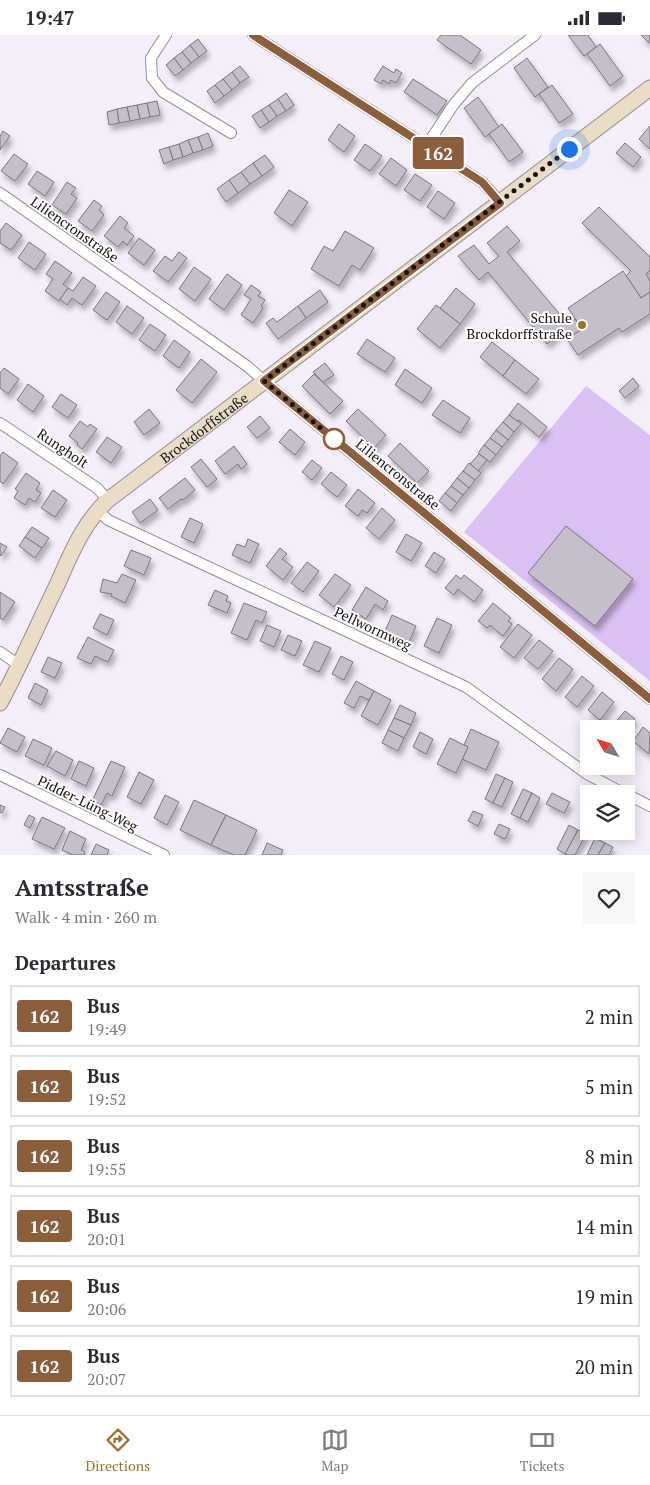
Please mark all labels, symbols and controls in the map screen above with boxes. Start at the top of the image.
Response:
text: 19:47 [25,5,74,30]
line badge: 162 [409,137,467,169]
your location [557,137,582,162]
text: 162 [423,141,453,165]
street label: Liliencronstraße [27,192,123,266]
place label: Schule Brockdorffstraße [466,308,572,343]
marker: Schule Brockdorffstraße [576,319,588,331]
street label: Brockdorffstraße [156,388,251,467]
street label: Rungholt [34,424,93,473]
unlabelled marker [323,428,345,450]
street label: Liliencronstraße [352,434,444,514]
street label: Pellwormweg [331,602,415,654]
north arrow [580,720,635,775]
map controls [580,720,635,840]
street label: Pidder-Lüng-Weg [35,771,142,836]
button: layers [580,785,635,840]
text: Amtsstraße [15,871,149,903]
button: heart [583,872,635,924]
text: Walk · 4 min · 260 m [15,906,157,928]
text: Departures [15,950,116,975]
text: Bus [87,993,120,1018]
text: 162 [29,1004,60,1028]
text: 2 min [585,1004,633,1029]
text: 19:49 [87,1018,126,1040]
text: Bus [87,1063,120,1088]
text: 162 [29,1074,60,1098]
text: 5 min [585,1074,633,1099]
text: 19:52 [87,1088,126,1110]
text: Bus [87,1133,120,1158]
text: 162 [29,1144,60,1168]
text: 8 min [585,1144,633,1169]
text: 19:55 [87,1158,126,1180]
text: Bus [87,1203,120,1228]
text: 162 [29,1214,60,1238]
text: 14 min [575,1214,633,1239]
text: 20:01 [87,1228,126,1250]
text: Bus [87,1273,120,1298]
text: 162 [29,1284,60,1308]
text: 19 min [575,1284,633,1309]
text: 20:06 [87,1298,126,1320]
text: Bus [87,1343,120,1368]
text: 162 [29,1354,60,1378]
text: 20 min [575,1354,633,1379]
text: 20:07 [87,1368,126,1390]
tab: Directions [85,1426,150,1475]
tab: Map [321,1426,349,1475]
tab: Tickets [520,1426,565,1475]

